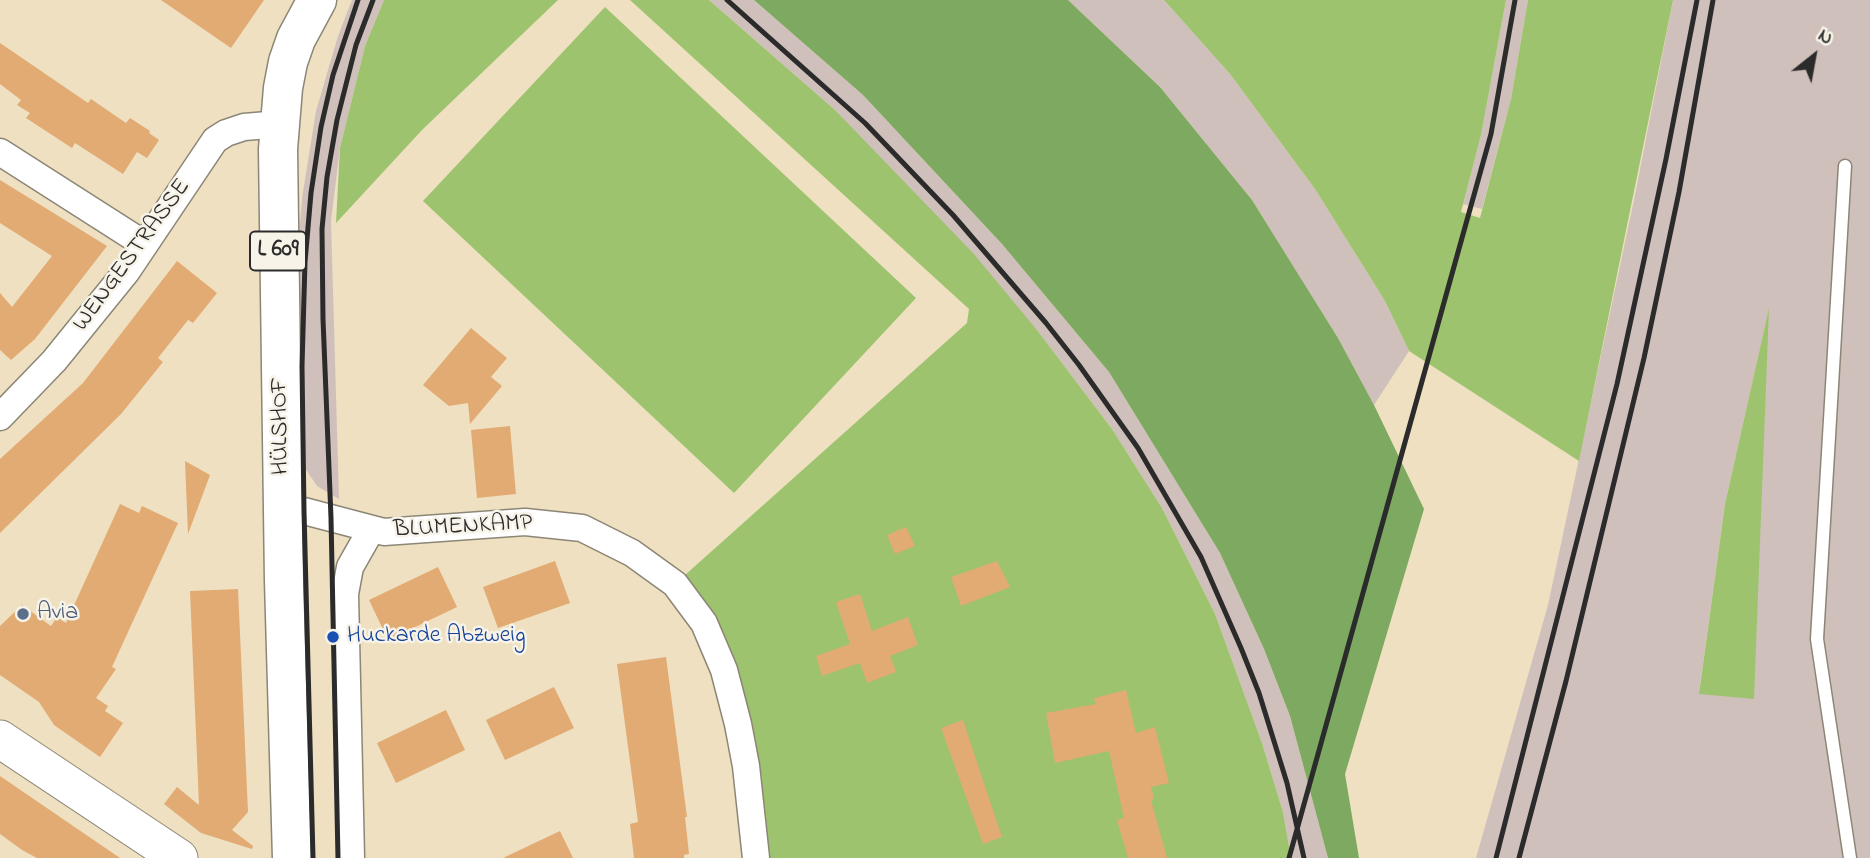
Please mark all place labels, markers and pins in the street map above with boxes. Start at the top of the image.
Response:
place label: Avia [37,600,78,628]
marker: Avia [15,606,31,622]
place label: Huckarde Abzweig [347,623,526,651]
marker: Huckarde Abzweig [325,629,341,645]

